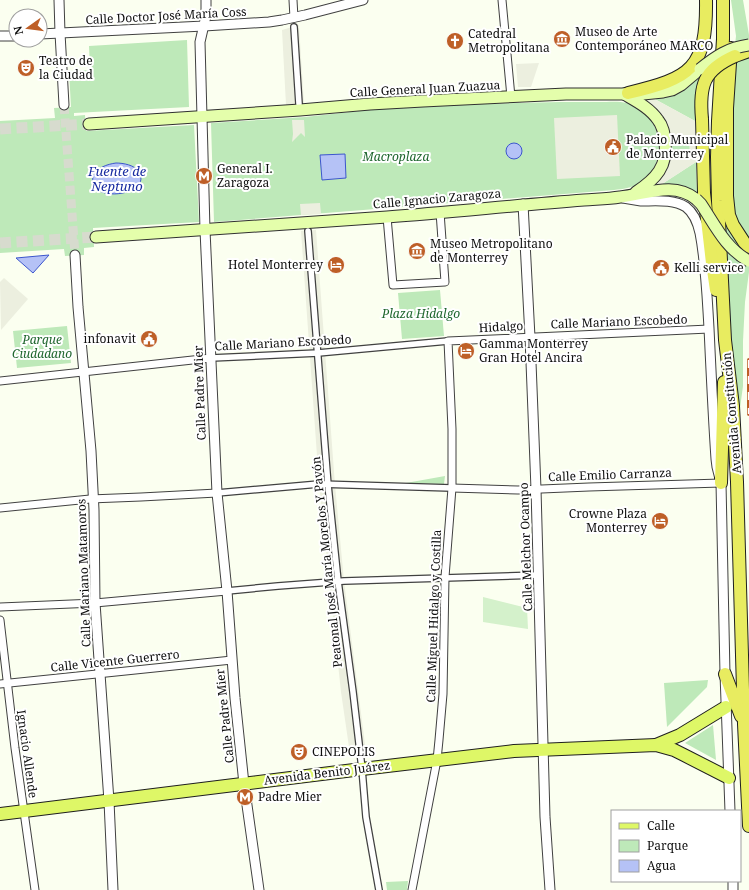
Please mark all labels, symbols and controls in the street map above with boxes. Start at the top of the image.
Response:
street label: Calle Doctor José María Coss [85,3,247,28]
north arrow [8,8,48,48]
place label: Museo de Arte Contemporáneo MARCO [575,23,713,54]
text: N [9,24,26,37]
place label: Catedral Metropolitana [468,25,550,56]
museum icon: Museo de Arte Contemporáneo MARCO [552,29,572,49]
church icon: Catedral Metropolitana [445,31,465,51]
place label: Teatro de la Ciudad [39,52,94,83]
theatre icon: Teatro de la Ciudad [16,58,36,78]
street label: Calle General Juan Zuazua [349,76,501,101]
place label: Palacio Municipal de Monterrey [626,131,729,162]
public building icon: Palacio Municipal de Monterrey [603,137,623,157]
park label: Macroplaza [362,148,430,165]
place label: General I. Zaragoza [217,160,273,191]
water label: Fuente de Neptuno [87,162,147,195]
metro station icon: General I. Zaragoza [194,166,214,186]
street label: Calle Ignacio Zaragoza [372,184,502,213]
place label: Museo Metropolitano de Monterrey [430,235,553,266]
museum icon: Museo Metropolitano de Monterrey [407,241,427,261]
hotel icon: Hotel Monterrey [326,255,346,275]
place label: Hotel Monterrey [228,256,323,273]
public building icon: Kelli service [651,258,671,278]
place label: Kelli service [674,259,744,276]
park label: Plaza Hidalgo [381,305,460,322]
street label: Calle Mariano Escobedo [550,311,688,332]
street label: Hidalgo [478,317,524,336]
public building icon: infonavit [139,329,159,349]
place label: infonavit [84,330,136,347]
street label: Calle Mariano Escobedo [214,330,352,355]
park label: Parque Ciudadano [12,331,72,362]
place label: Gamma Monterrey Gran Hotel Ancira [479,335,588,366]
hotel icon: Gamma Monterrey Gran Hotel Ancira [456,341,476,361]
street label: Calle Padre Mier [189,345,210,441]
street label: Avenida Constitución [718,351,745,474]
street label: Peatonal José María Morelos Y Pavón [307,455,346,668]
street label: Calle Emilio Carranza [548,464,672,485]
street label: Calle Melchor Ocampo [515,482,536,612]
street label: Calle Mariano Matamoros [72,499,95,647]
place label: Crowne Plaza Monterrey [569,505,647,536]
hotel icon: Crowne Plaza Monterrey [650,511,670,531]
street label: Calle Miguel Hidalgo y Costilla [422,529,445,703]
street label: Calle Vicente Guerrero [50,645,180,676]
street label: Calle Padre Mier [211,668,238,764]
street label: Ignacio Allende [13,709,42,799]
theatre icon: CINEPOLIS [289,742,309,762]
place label: CINEPOLIS [312,743,375,760]
street label: Avenida Benito Juárez [263,756,391,789]
metro station icon: Padre Mier [235,787,255,807]
place label: Padre Mier [258,788,322,805]
legend [611,810,741,882]
text: Calle [647,817,675,834]
text: Parque [647,837,688,854]
text: Agua [647,857,676,874]

